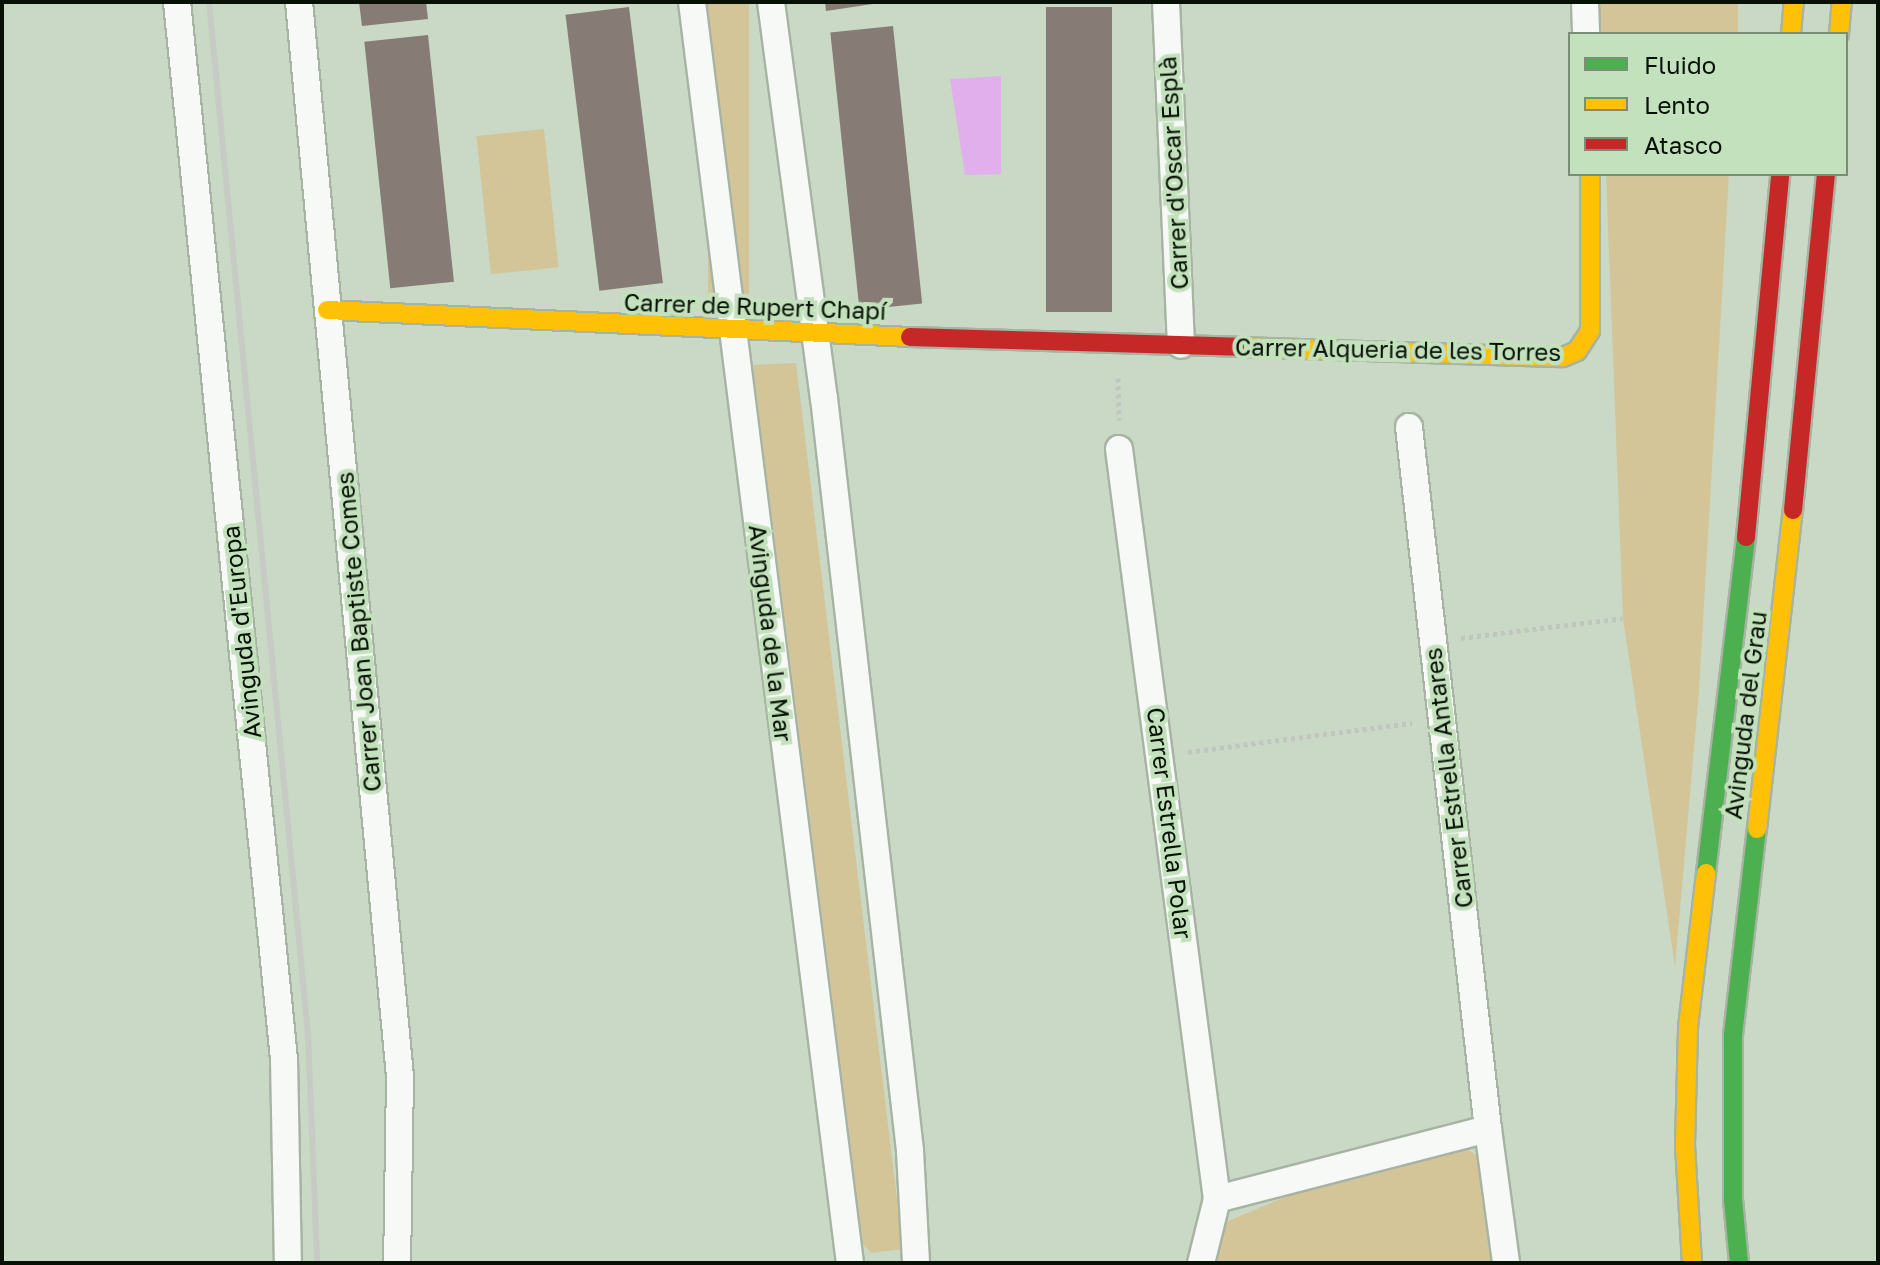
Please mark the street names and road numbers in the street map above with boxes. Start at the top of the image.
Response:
street label: Carrer d'Oscar Esplà [1153,56,1193,290]
street label: Carrer de Rupert Chapí [623,287,887,325]
street label: Carrer Alqueria de les Torres [1235,332,1561,366]
street label: Carrer Joan Baptiste Comes [330,471,386,793]
street label: Avinguda de la Mar [743,523,799,743]
street label: Avinguda d'Europa [215,524,267,740]
street label: Avinguda del Grau [1718,609,1772,821]
street label: Carrer Estrella Antares [1418,646,1478,910]
street label: Carrer Estrella Polar [1142,706,1198,940]

